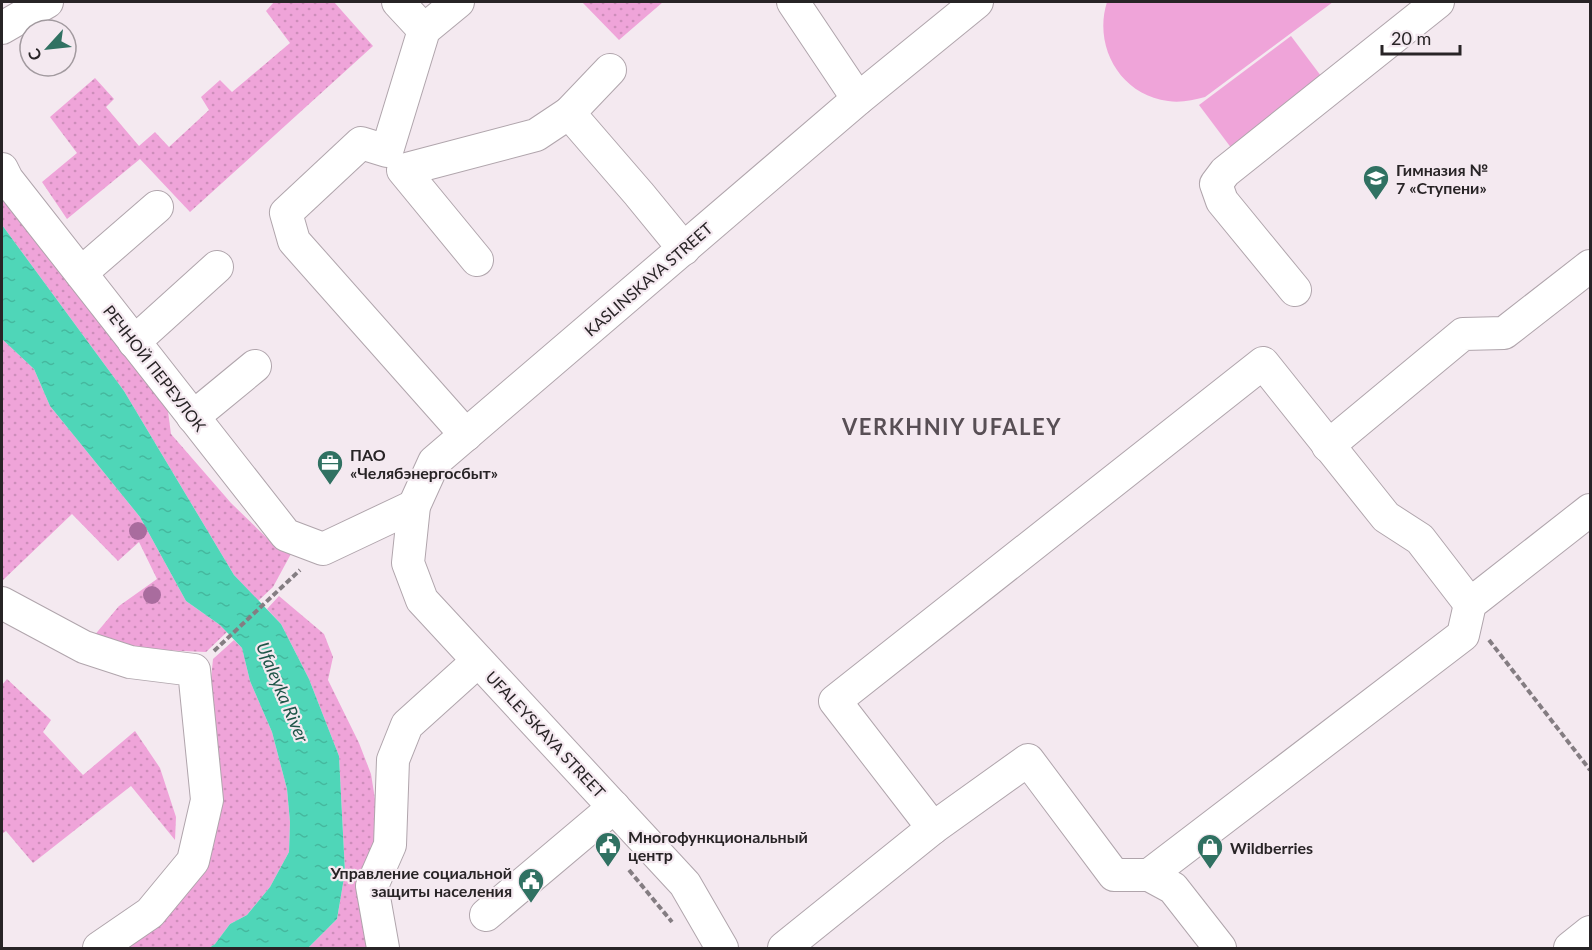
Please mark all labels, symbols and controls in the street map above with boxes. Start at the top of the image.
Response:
north arrow [18,18,78,78]
scale bar [1382,18,1460,56]
text: 20 m [1391,27,1431,49]
text: С [23,46,45,64]
place label: Гимназия № 7 «Ступени» [1396,160,1488,197]
school or university icon: Гимназия № 7 «Ступени» [1361,163,1391,201]
street label: KASLINSKAYA STREET [580,218,716,340]
street label: РЕЧНОЙ ПЕРЕУЛОК [100,301,210,435]
district label: VERKHNIY UFALEY [841,413,1062,440]
place label: ПАО «Челябэнергосбыт» [350,445,498,482]
office icon: ПАО «Челябэнергосбыт» [315,448,345,486]
water label: Ufaleyka River [252,638,314,746]
street label: UFALEYSKAYA STREET [482,667,610,802]
place label: Многофункциональный центр [628,827,808,864]
public building icon: Многофункциональный центр [593,830,623,868]
shop icon: Wildberries [1195,832,1225,870]
place label: Wildberries [1230,838,1313,857]
place label: Управление социальной защиты населения [329,863,512,900]
public building icon: Управление социальной защиты населения [516,866,546,904]

